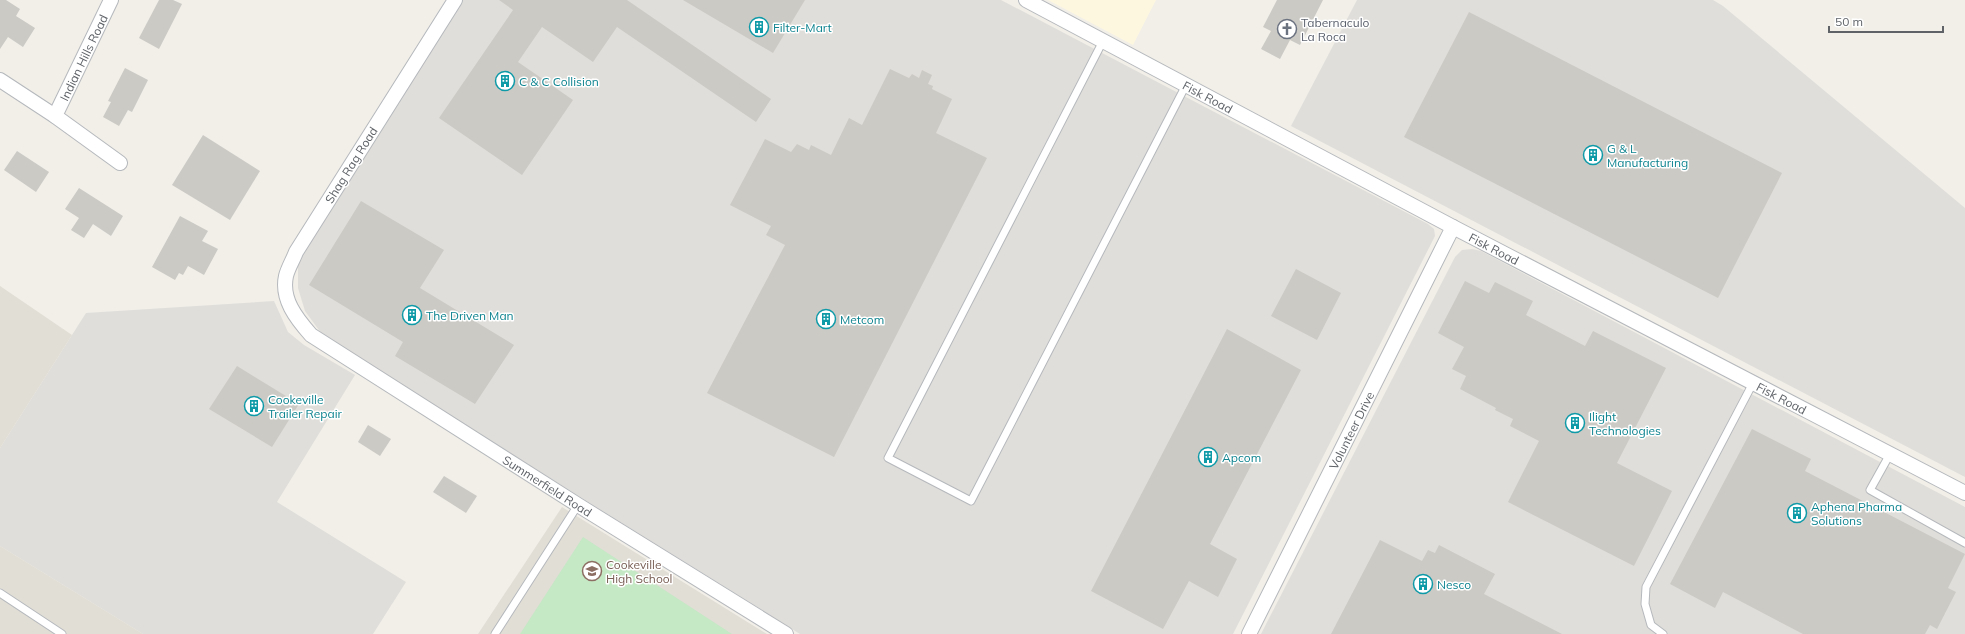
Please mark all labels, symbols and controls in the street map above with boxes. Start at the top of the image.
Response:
scale bar [1829,8,1943,34]
street label: Indian Hills Road [56,12,110,103]
text: 50 m [1835,14,1863,29]
place label: Tabernaculo La Roca [1301,15,1370,44]
building icon: Filter-Mart [748,16,770,38]
church icon: Tabernaculo La Roca [1276,18,1298,40]
place label: Filter-Mart [773,20,832,35]
building icon: C & C Collision [494,70,516,92]
place label: C & C Collision [519,74,599,89]
street label: Fisk Road [1180,77,1235,116]
street label: Shag Rag Road [321,124,381,206]
place label: G & L Manufacturing [1607,141,1688,170]
building icon: G & L Manufacturing [1582,144,1604,166]
street label: Fisk Road [1467,229,1522,268]
building icon: The Driven Man [401,304,423,326]
place label: The Driven Man [426,308,514,323]
building icon: Metcom [815,308,837,330]
place label: Metcom [840,312,884,327]
street label: Fisk Road [1754,379,1809,417]
street label: Volunteer Drive [1325,389,1377,472]
place label: Cookeville Trailer Repair [268,392,343,421]
building icon: Cookeville Trailer Repair [243,395,265,417]
place label: Ilight Technologies [1589,409,1661,438]
building icon: Ilight Technologies [1564,412,1586,434]
building icon: Apcom [1197,446,1219,468]
place label: Apcom [1222,450,1261,465]
street label: Summerfield Road [500,452,595,519]
place label: Aphena Pharma Solutions [1811,499,1902,528]
building icon: Aphena Pharma Solutions [1786,502,1808,524]
place label: Cookeville High School [606,557,672,586]
school or university icon: Cookeville High School [581,560,603,582]
building icon: Nesco [1412,573,1434,595]
place label: Nesco [1437,577,1471,592]

